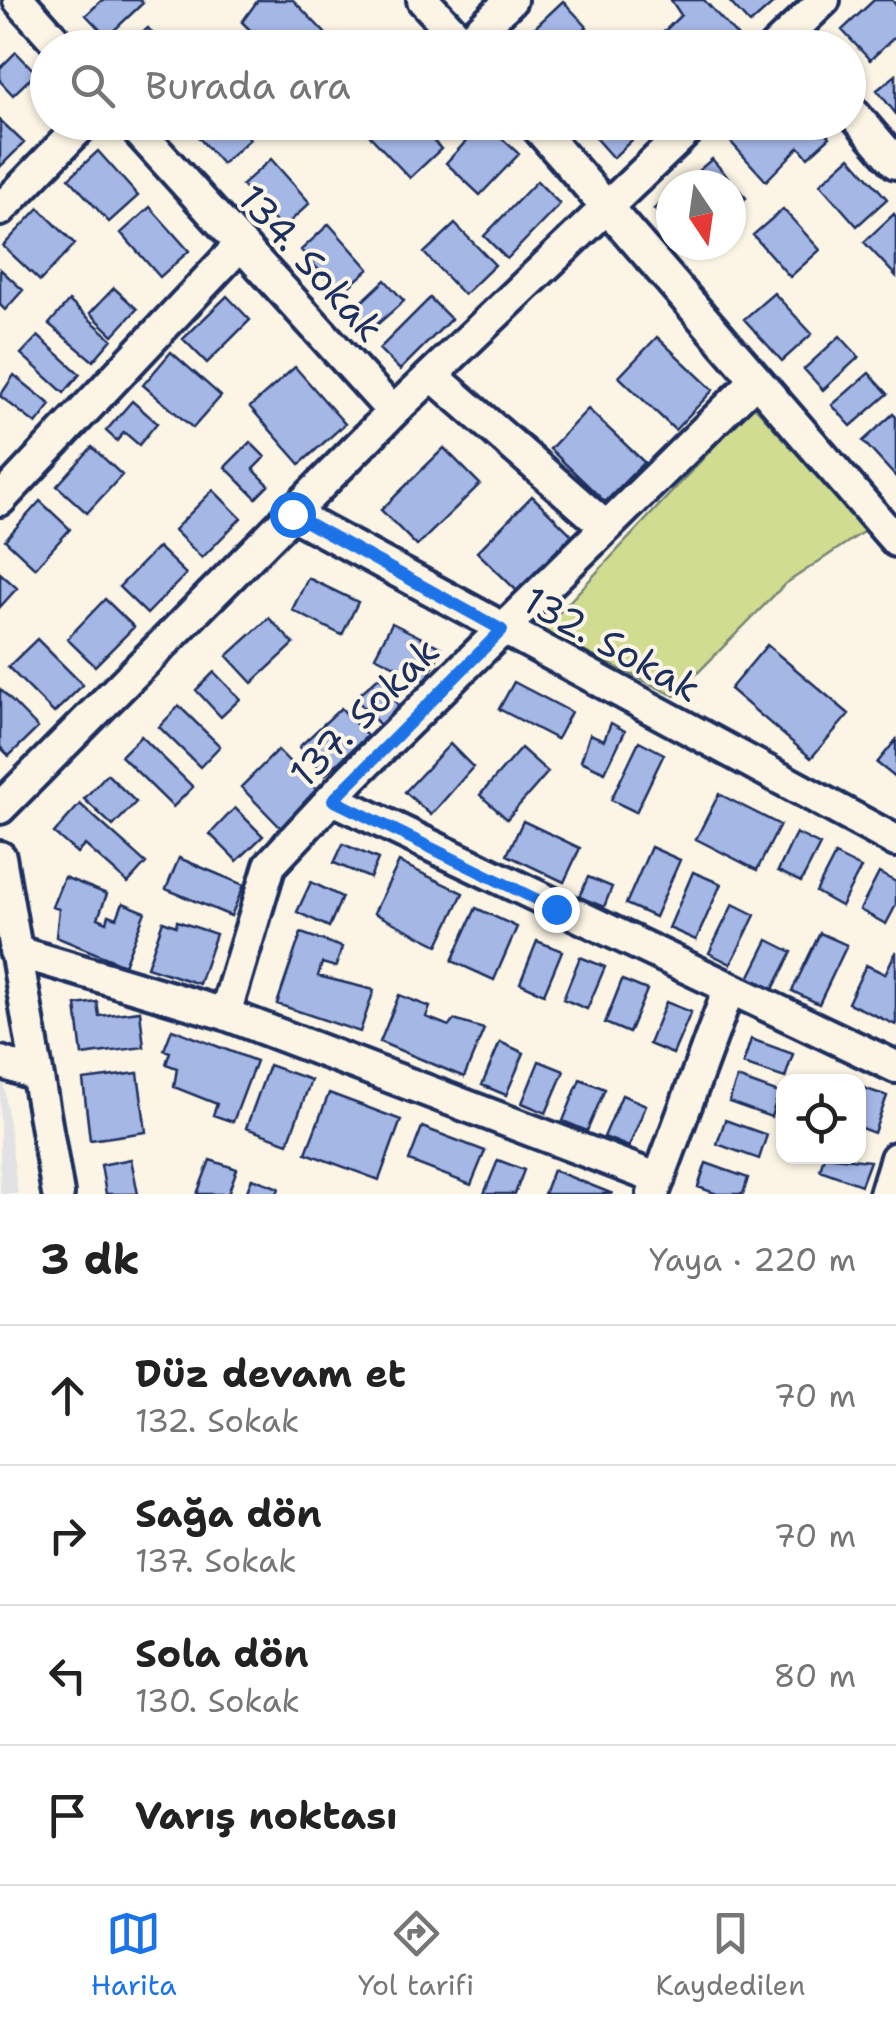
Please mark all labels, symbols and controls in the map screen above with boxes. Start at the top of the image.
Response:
search box [30,30,866,140]
icon: search [65,58,120,113]
text: Burada ara [145,60,351,111]
north arrow [656,170,746,260]
street label: 134. Sokak [227,173,395,353]
route start [270,492,316,538]
street label: 132. Sokak [514,574,710,714]
street label: 137. Sokak [278,626,450,798]
route end [534,887,580,933]
map controls [776,1074,866,1164]
button: locate [776,1074,866,1164]
text: 3 dk [40,1231,140,1287]
text: Yaya · 220 m [649,1238,856,1281]
text: Düz devam et [135,1348,406,1399]
icon: ahead [40,1368,95,1423]
text: 70 m [773,1374,856,1417]
text: 132. Sokak [135,1399,299,1442]
text: Sağa dön [135,1488,322,1539]
icon: right [40,1508,95,1563]
text: 70 m [773,1514,856,1557]
text: 137. Sokak [135,1539,297,1582]
text: Sola dön [135,1628,309,1679]
icon: left [40,1648,95,1703]
text: 80 m [773,1654,856,1697]
text: 130. Sokak [135,1679,300,1722]
icon: arrive [40,1788,95,1843]
text: Varış noktası [135,1790,398,1841]
tab: Harita [91,1906,177,2004]
tab: Yol tarifi [358,1906,474,2004]
tab: Kaydedilen [656,1906,805,2004]

